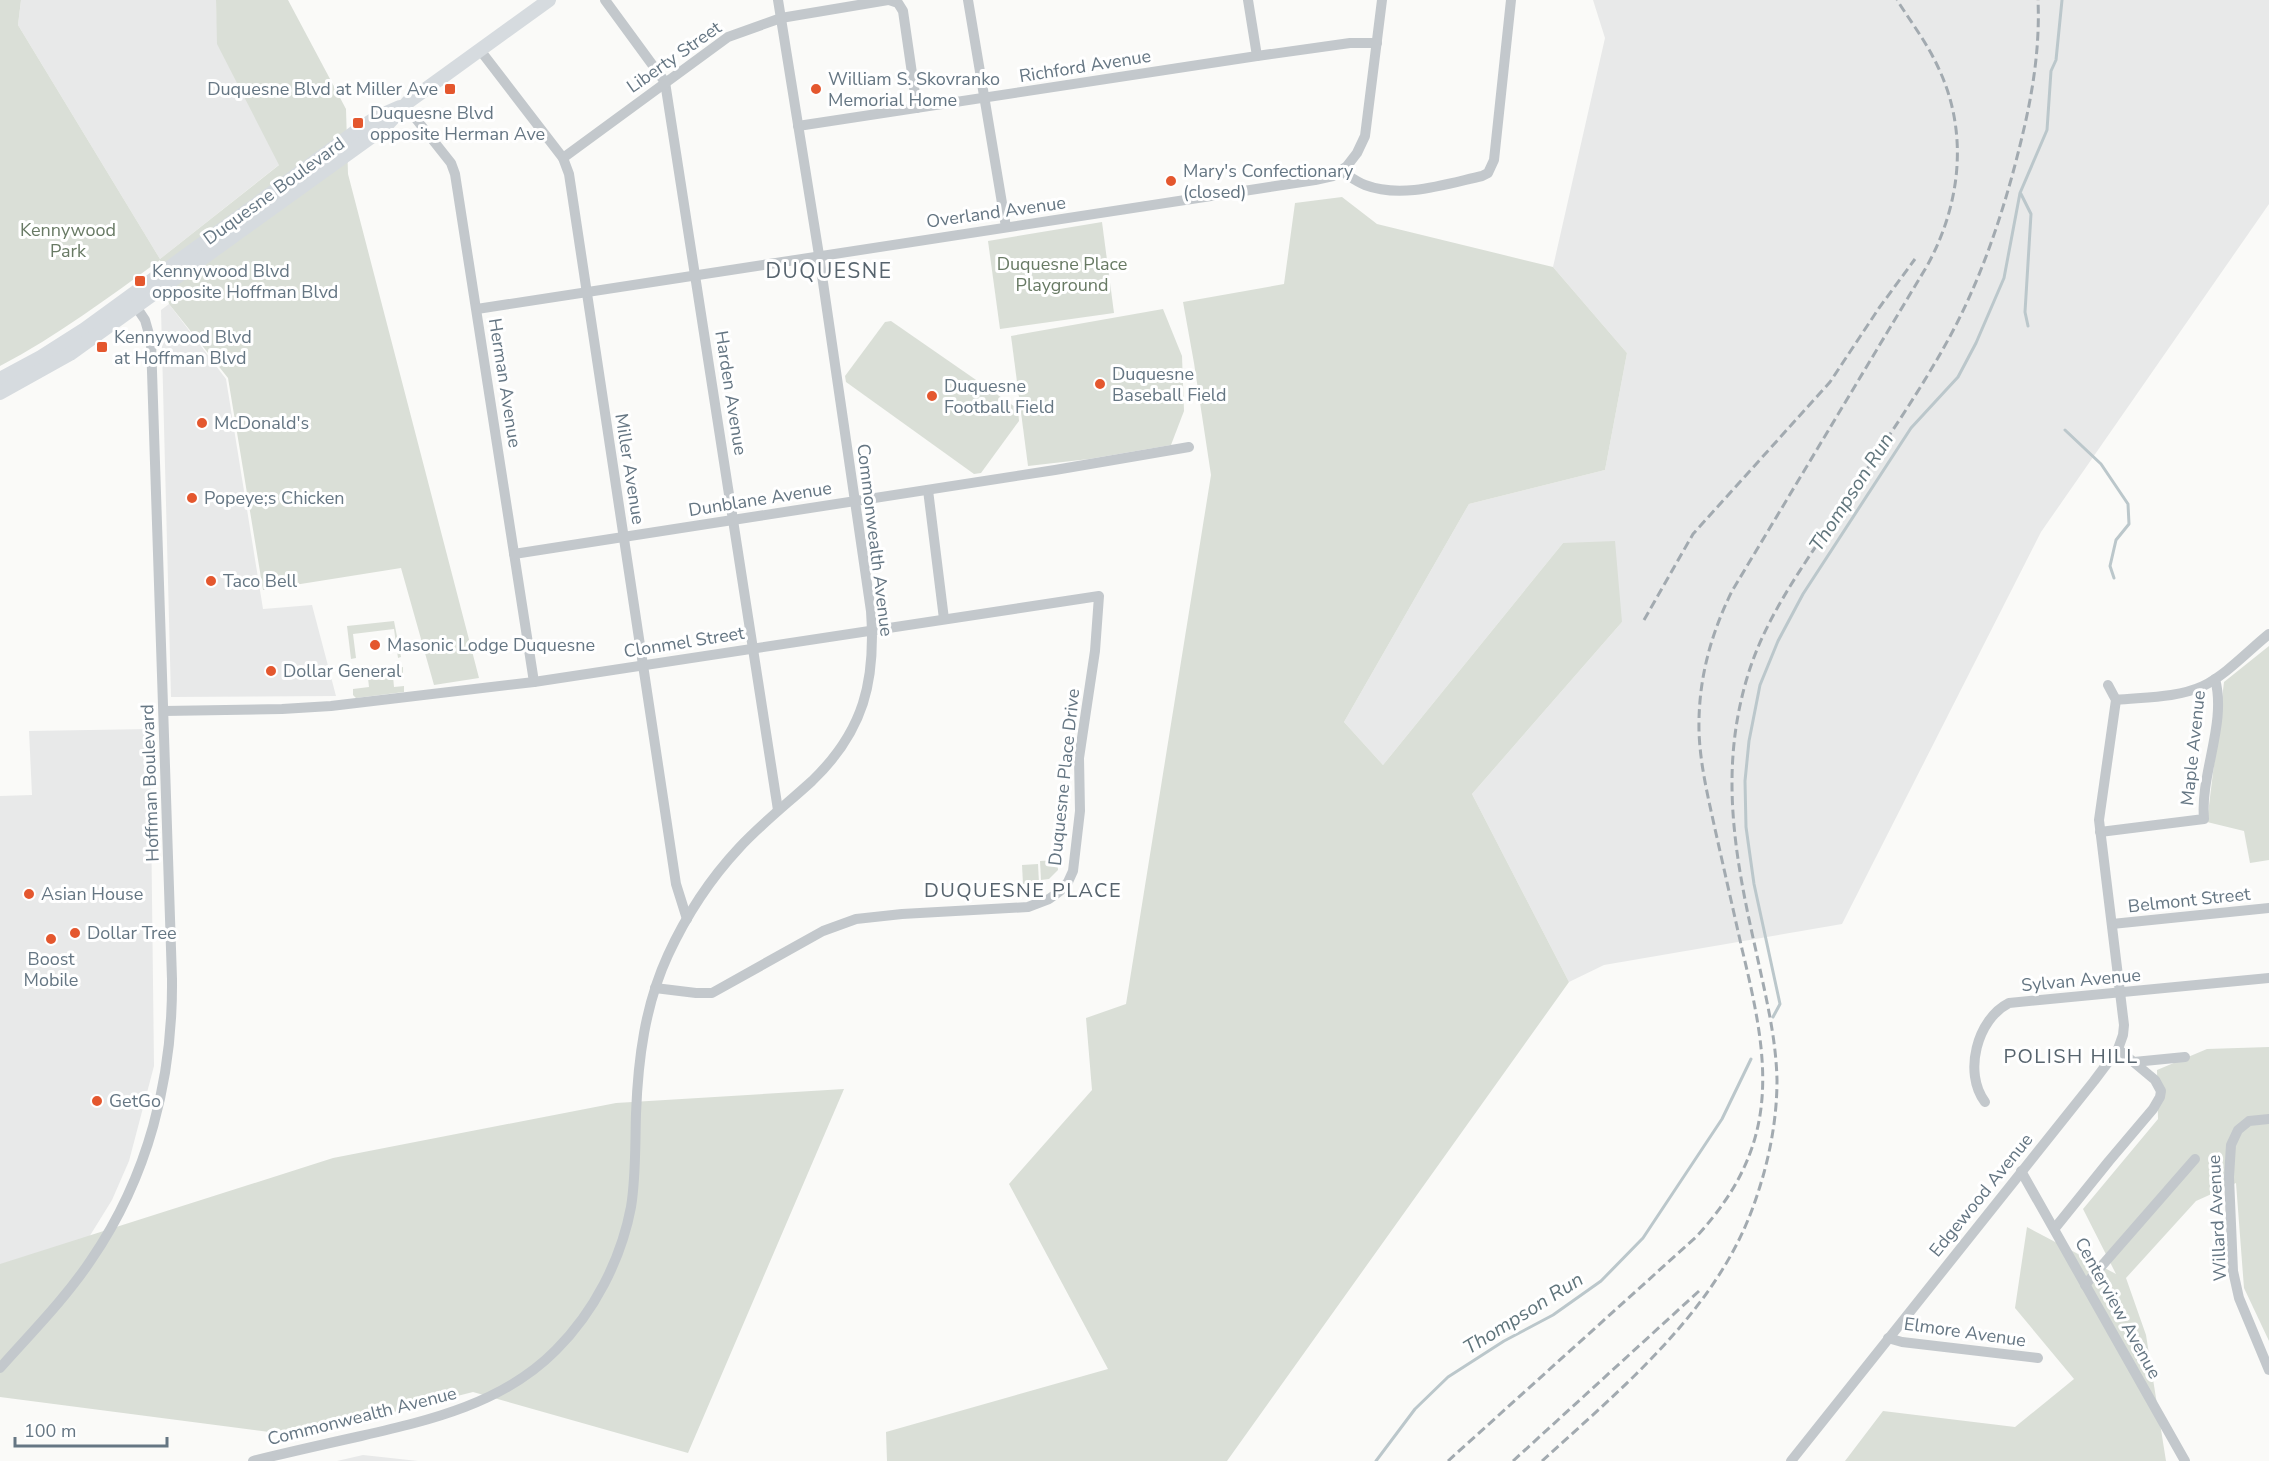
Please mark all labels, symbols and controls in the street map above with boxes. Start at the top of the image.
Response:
street label: Liberty Street [622,15,727,98]
street label: Richford Avenue [1017,44,1153,88]
place label: William S. Skovranko Memorial Home [828,67,1000,112]
place label: Duquesne Blvd at Miller Ave [207,77,438,101]
marker: Duquesne Blvd at Miller Ave [443,82,457,96]
marker: William S. Skovranko Memorial Home [809,82,823,96]
place label: Duquesne Blvd opposite Herman Ave [370,101,545,146]
marker: Duquesne Blvd opposite Herman Ave [351,116,365,130]
street label: Duquesne Boulevard [199,132,349,250]
place label: Mary's Confectionary (closed) [1183,159,1354,204]
marker: Mary's Confectionary (closed) [1164,174,1178,188]
street label: Overland Avenue [925,190,1067,234]
park label: Kennywood Park [20,218,116,263]
park label: Duquesne Place Playground [997,252,1127,297]
district label: DUQUESNE [766,257,893,285]
place label: Kennywood Blvd opposite Hoffman Blvd [152,259,338,304]
marker: Kennywood Blvd opposite Hoffman Blvd [133,274,147,288]
street label: Herman Avenue [483,317,527,449]
place label: Kennywood Blvd at Hoffman Blvd [114,325,252,370]
street label: Harden Avenue [709,329,753,457]
marker: Kennywood Blvd at Hoffman Blvd [95,340,109,354]
place label: Duquesne Baseball Field [1112,362,1227,407]
place label: Duquesne Football Field [944,374,1054,419]
marker: Duquesne Baseball Field [1093,377,1107,391]
marker: Duquesne Football Field [925,389,939,403]
place label: McDonald's [214,411,309,435]
street label: Miller Avenue [609,412,651,526]
marker: McDonald's [195,416,209,430]
water label: Thompson Run [1803,428,1900,557]
street label: Commonwealth Avenue [851,442,899,638]
street label: Dunblane Avenue [687,476,833,522]
place label: Popeye;s Chicken [204,486,344,510]
marker: Popeye;s Chicken [185,491,199,505]
place label: Taco Bell [223,569,298,593]
marker: Taco Bell [204,574,218,588]
street label: Clonmel Street [622,621,747,663]
place label: Masonic Lodge Duquesne [387,633,595,657]
marker: Masonic Lodge Duquesne [368,638,382,652]
place label: Dollar General [283,659,402,683]
marker: Dollar General [264,664,278,678]
street label: Duquesne Place Drive [1043,687,1085,867]
street label: Maple Avenue [2175,689,2211,807]
street label: Hoffman Boulevard [135,704,165,862]
district label: DUQUESNE PLACE [924,877,1122,904]
place label: Asian House [41,882,143,906]
street label: Belmont Street [2127,882,2252,918]
marker: Asian House [22,887,36,901]
place label: Dollar Tree [87,921,177,945]
marker: Dollar Tree [68,926,82,940]
marker: Boost Mobile [44,932,58,946]
place label: Boost Mobile [24,947,78,992]
street label: Sylvan Avenue [2020,963,2142,997]
district label: POLISH HILL [2003,1043,2139,1070]
place label: GetGo [109,1089,161,1113]
marker: GetGo [90,1094,104,1108]
street label: Edgewood Avenue [1924,1128,2038,1262]
street label: Willard Avenue [2202,1154,2232,1282]
street label: Centerview Avenue [2069,1233,2167,1383]
water label: Thompson Run [1458,1266,1588,1361]
street label: Elmore Avenue [1902,1312,2028,1352]
street label: Commonwealth Avenue [265,1381,459,1451]
scale bar [15,1410,166,1448]
text: 100 m [24,1419,76,1443]

